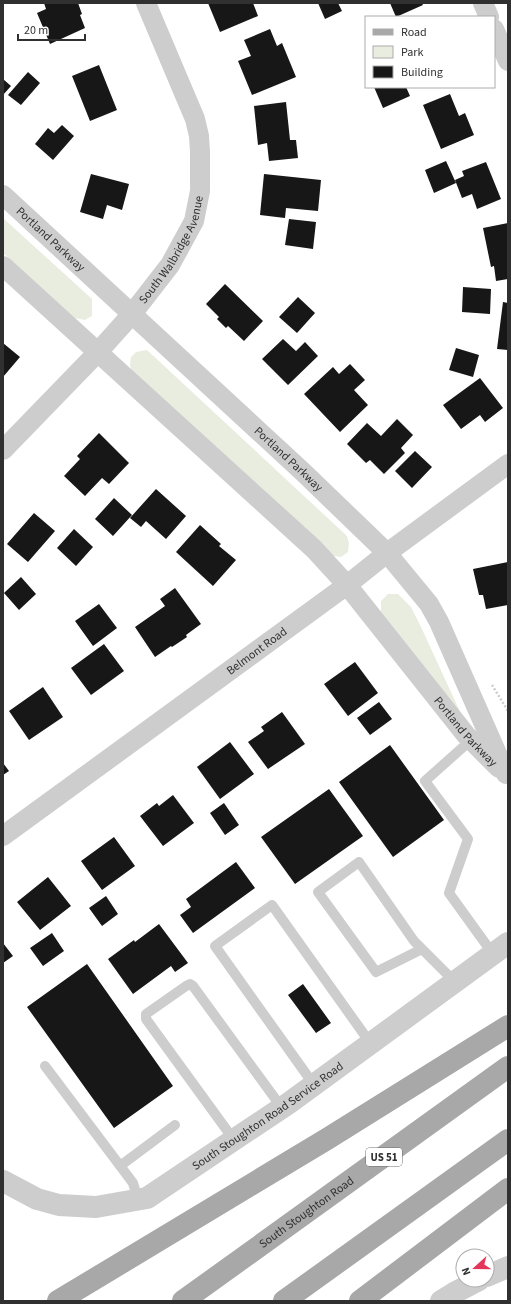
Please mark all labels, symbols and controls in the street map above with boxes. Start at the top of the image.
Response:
scale bar [18,16,85,42]
legend [365,16,495,88]
text: 20 m [24,22,48,39]
text: Road [401,24,427,41]
text: Park [401,44,423,61]
text: Building [401,64,443,81]
street label: South Walbridge Avenue [135,194,207,307]
street label: Portland Parkway [12,203,89,276]
street label: Portland Parkway [250,423,327,496]
street label: Belmont Road [223,623,291,679]
street label: Portland Parkway [430,693,502,771]
street label: South Stoughton Road Service Road [189,1058,347,1174]
road number: US 51 [366,1148,402,1166]
street label: South Stoughton Road [255,1172,357,1252]
north arrow [455,1248,495,1288]
text: N [458,1265,474,1278]

